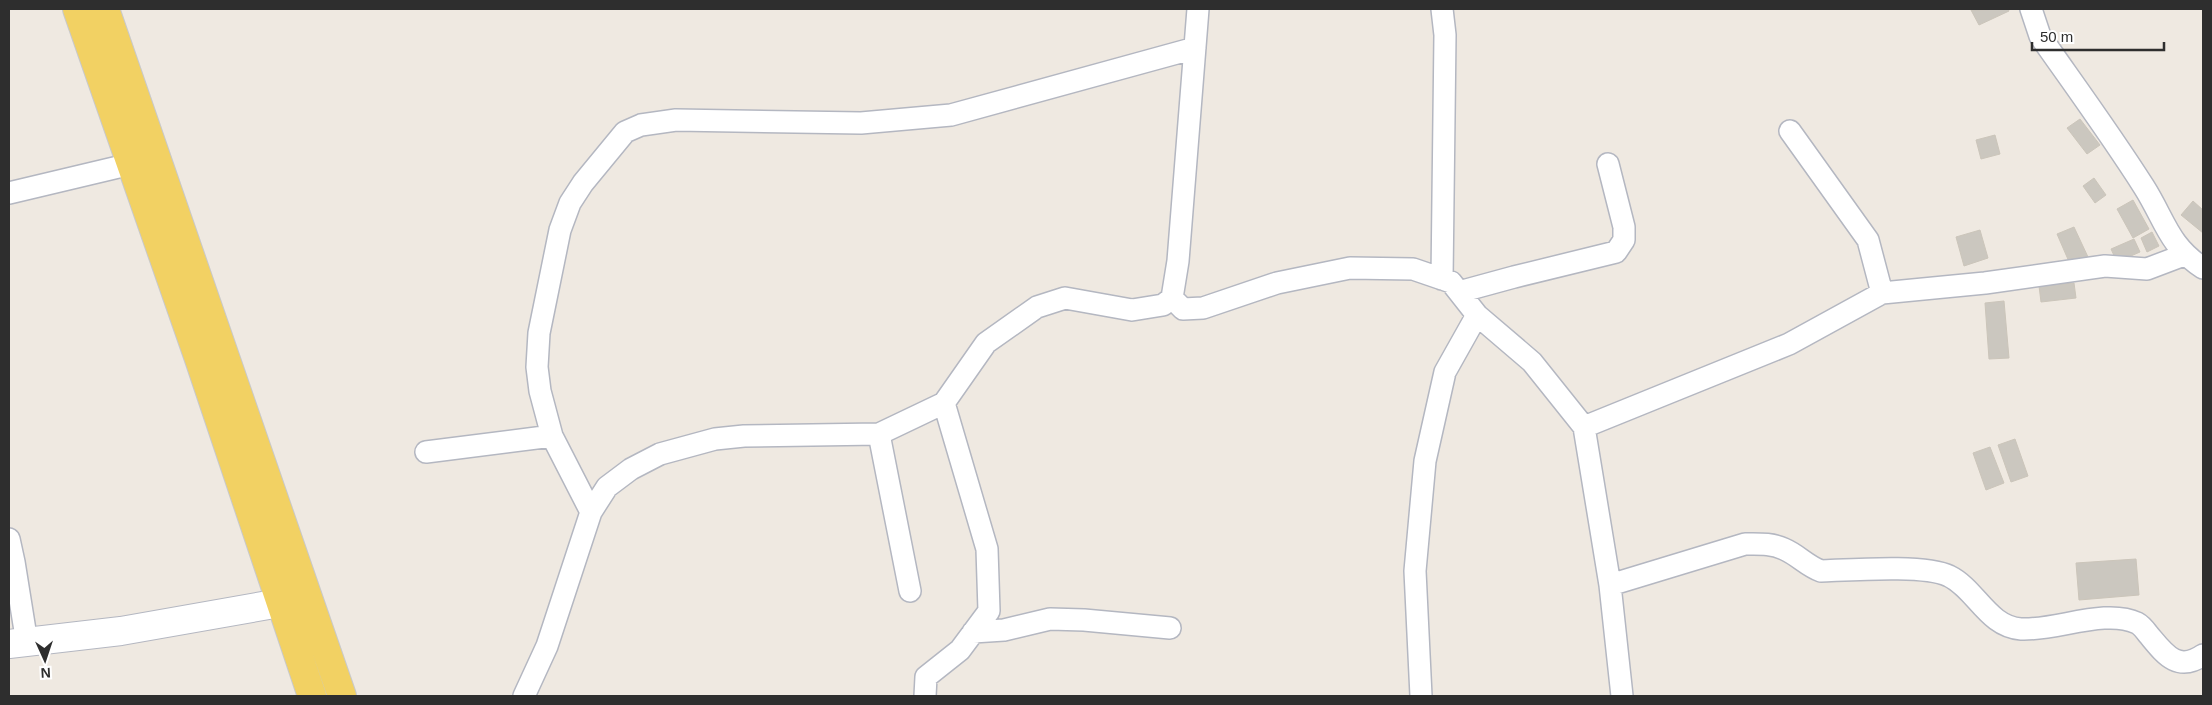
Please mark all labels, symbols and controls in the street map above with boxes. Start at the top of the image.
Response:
scale bar [2032,20,2164,52]
text: 50 m [2040,28,2073,45]
north arrow [20,635,70,685]
text: N [40,665,51,681]

